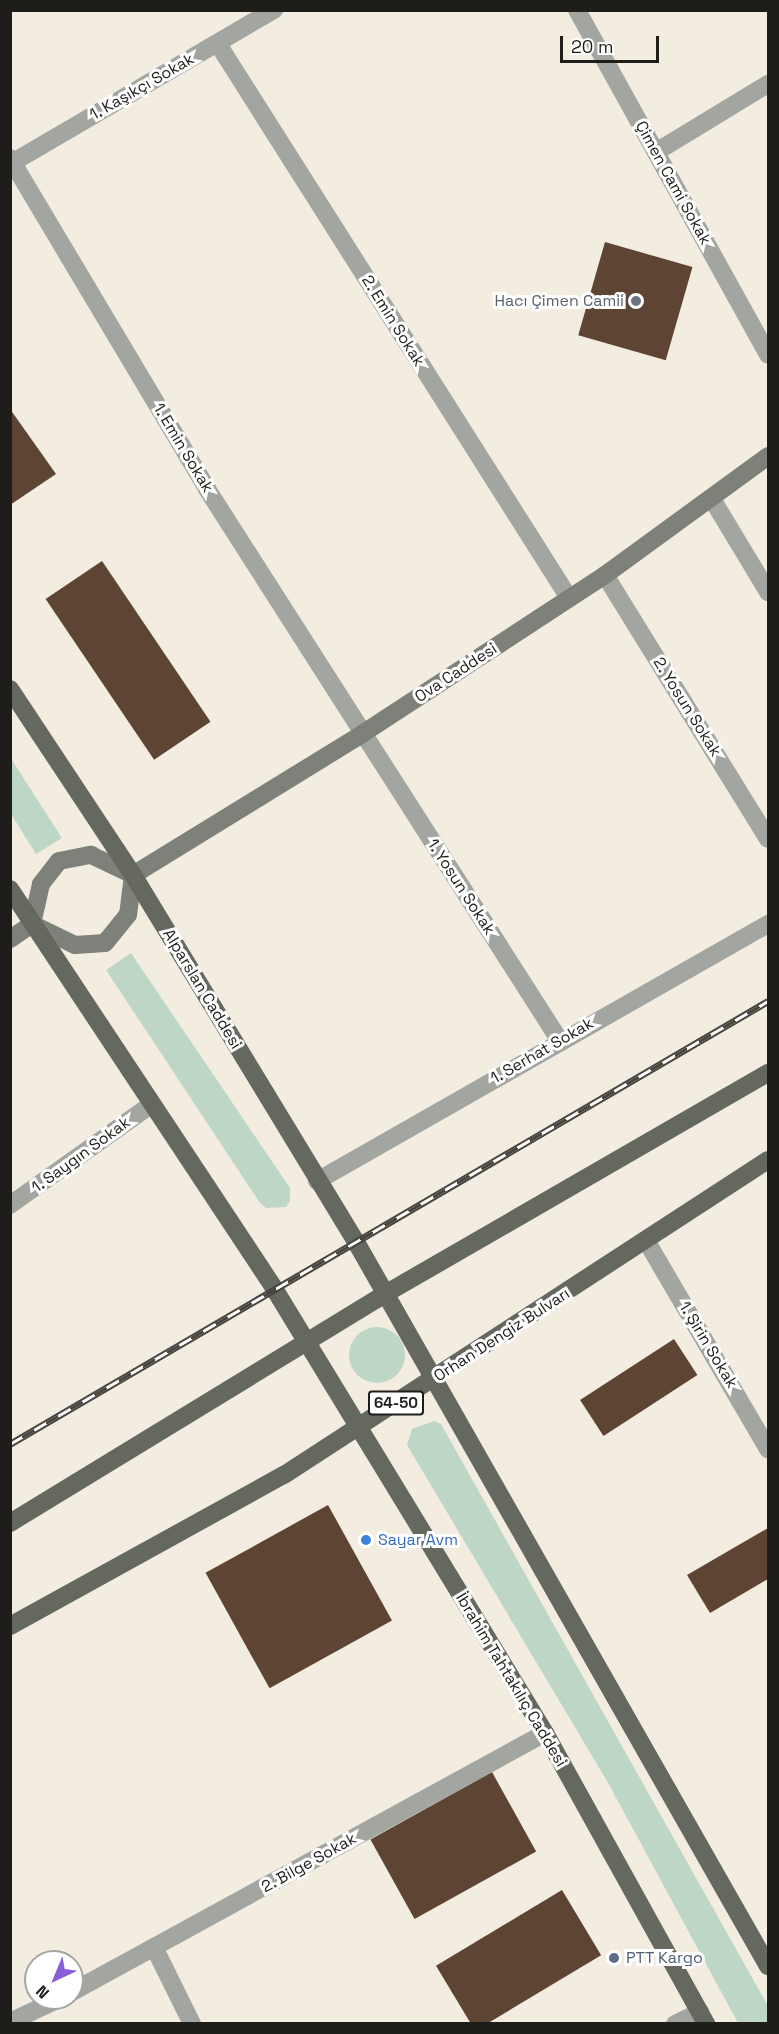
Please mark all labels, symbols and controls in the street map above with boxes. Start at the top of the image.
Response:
scale bar [563,24,662,62]
text: 20 m [571,35,614,58]
street label: 1. Kaşıkçı Sokak [86,49,198,125]
street label: Çimen Cami Sokak [631,118,715,248]
street label: 2. Emin Sokak [357,272,429,370]
place label: Hacı Çimen Camii [495,291,624,311]
marker: Hacı Çimen Camii [629,294,643,308]
street label: 1. Emin Sokak [149,400,217,496]
street label: Ova Caddesi [411,639,501,707]
street label: 2. Yosun Sokak [649,654,725,760]
street label: 1. Yosun Sokak [423,835,499,939]
street label: Alparslan Caddesi [159,926,245,1052]
street label: 1. Serhat Sokak [487,1014,597,1088]
street label: 1. Saygın Sokak [28,1113,134,1197]
street label: Orhan Dengiz Bulvarı [431,1284,573,1386]
street label: 1. Şirin Sokak [674,1298,742,1392]
road number: 64-50 [368,1391,424,1415]
place label: Sayar Avm [378,1530,458,1550]
marker: Sayar Avm [359,1533,373,1547]
street label: İbrahim Tahtakılıç Caddesi [451,1589,571,1771]
street label: 2. Bilge Sokak [258,1829,360,1897]
place label: PTT Kargo [626,1948,703,1968]
north arrow [24,1950,84,2010]
marker: PTT Kargo [607,1951,621,1965]
text: N [31,1981,54,2003]

